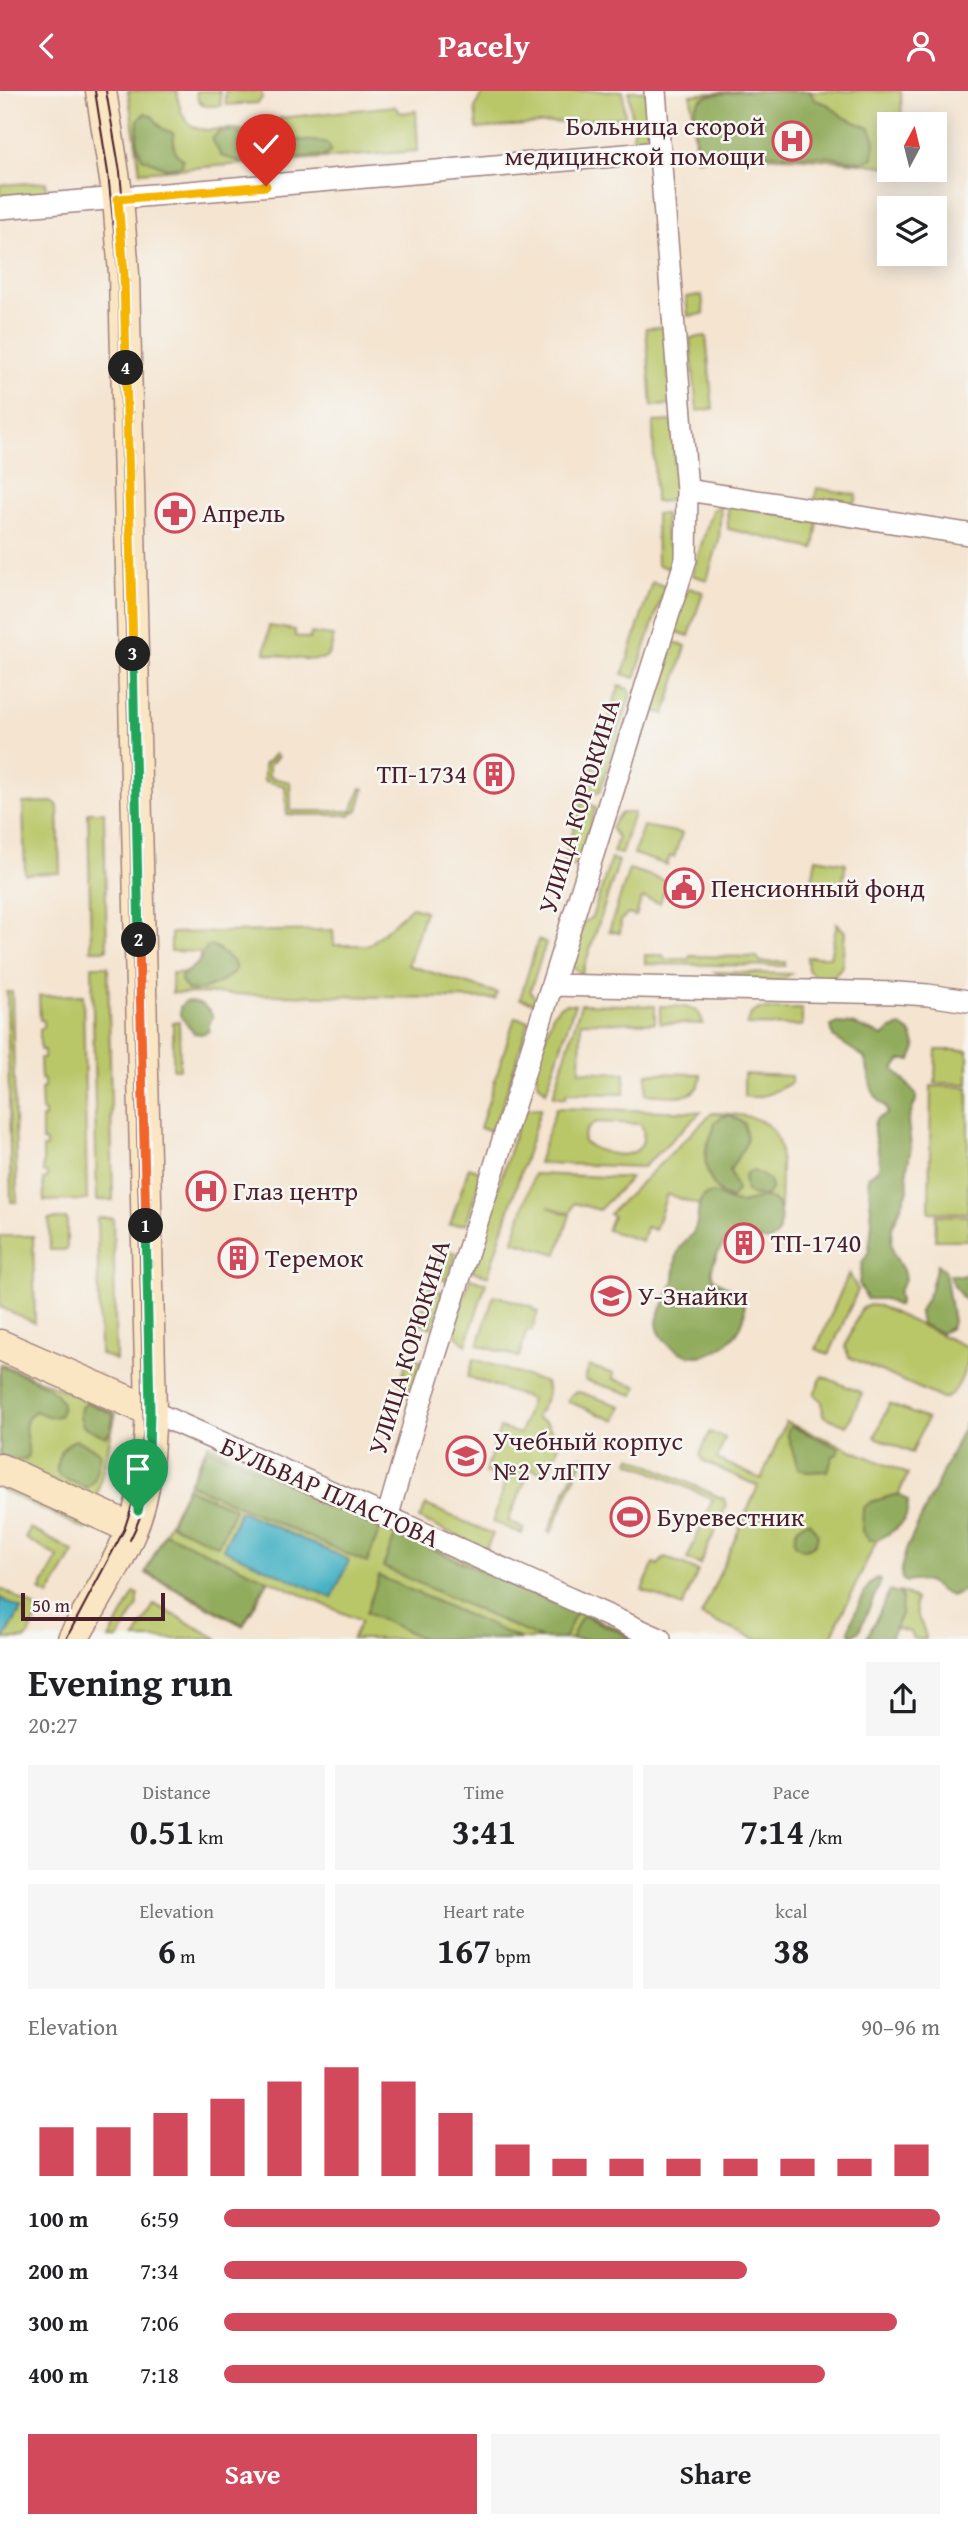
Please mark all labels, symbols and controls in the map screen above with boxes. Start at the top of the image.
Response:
text: Pacely [438,22,530,69]
icon: back [28,27,66,65]
icon: person [902,27,940,65]
place label: Больница скорой медицинской помощи [504,106,765,175]
north arrow [877,112,947,182]
map controls [877,112,947,266]
pin [236,114,296,186]
hospital icon: Больница скорой медицинской помощи [771,120,813,162]
icon: check [247,125,285,163]
button: layers [877,196,947,266]
pin: 4 [108,351,144,385]
text: 4 [121,353,130,381]
pharmacy icon: Апрель [154,492,196,534]
place label: Апрель [202,493,285,532]
pin: 3 [116,637,150,671]
text: 3 [128,639,137,667]
street label: УЛИЦА КОРЮКИНА [527,693,630,918]
building icon: ТП-1734 [473,753,515,795]
place label: ТП-1734 [377,754,467,793]
public building icon: Пенсионный фонд [663,867,705,909]
place label: Пенсионный фонд [711,868,925,907]
pin: 2 [122,923,156,957]
text: 2 [134,925,143,953]
hospital icon: Глаз центр [185,1170,227,1212]
place label: Глаз центр [233,1171,358,1210]
pin: 1 [128,1209,164,1243]
text: 1 [141,1211,150,1239]
building icon: ТП-1740 [723,1222,765,1264]
place label: ТП-1740 [771,1223,861,1262]
street label: УЛИЦА КОРЮКИНА [357,1234,460,1459]
building icon: Теремок [217,1237,259,1279]
place label: Теремок [265,1238,364,1277]
school or university icon: У-Знайки [590,1275,632,1317]
place label: У-Знайки [638,1276,748,1315]
place label: Учебный корпус №2 УлГПУ [493,1421,683,1490]
street label: БУЛЬВАР ПЛАСТОВА [215,1426,446,1557]
school or university icon: Учебный корпус №2 УлГПУ [445,1435,487,1477]
pin [108,1439,168,1511]
icon: arrive [119,1450,157,1488]
sports icon: Буревестник [609,1496,651,1538]
place label: Буревестник [657,1497,805,1536]
scale bar [21,1590,164,1622]
text: 50 m [32,1591,70,1619]
text: Evening run [28,1654,232,1710]
button: share [866,1662,940,1736]
text: 20:27 [28,1708,78,1741]
text: Distance [143,1778,211,1806]
text: Time [464,1778,504,1806]
text: Pace [773,1778,810,1806]
text: 0.51 [130,1806,194,1857]
text: 3:41 [452,1806,516,1857]
text: 7:14 [740,1806,804,1857]
text: km [194,1823,223,1851]
text: /km [804,1823,843,1851]
text: Elevation [139,1897,214,1925]
text: Heart rate [443,1897,525,1925]
text: kcal [775,1897,808,1925]
text: 6 [158,1925,176,1976]
text: 167 [437,1925,491,1976]
text: 38 [773,1925,809,1976]
text: m [176,1942,196,1970]
text: bpm [491,1942,531,1970]
text: Elevation [28,2010,118,2043]
text: 90–96 m [861,2010,940,2043]
text: 100 m [28,2202,89,2235]
text: 6:59 [140,2202,179,2235]
text: 200 m [28,2254,89,2287]
text: 7:34 [140,2254,179,2287]
text: 300 m [28,2306,89,2339]
text: 7:06 [140,2306,179,2339]
text: 400 m [28,2358,89,2391]
text: 7:18 [140,2358,179,2391]
button: Save [28,2434,477,2514]
button: Share [491,2434,940,2514]

